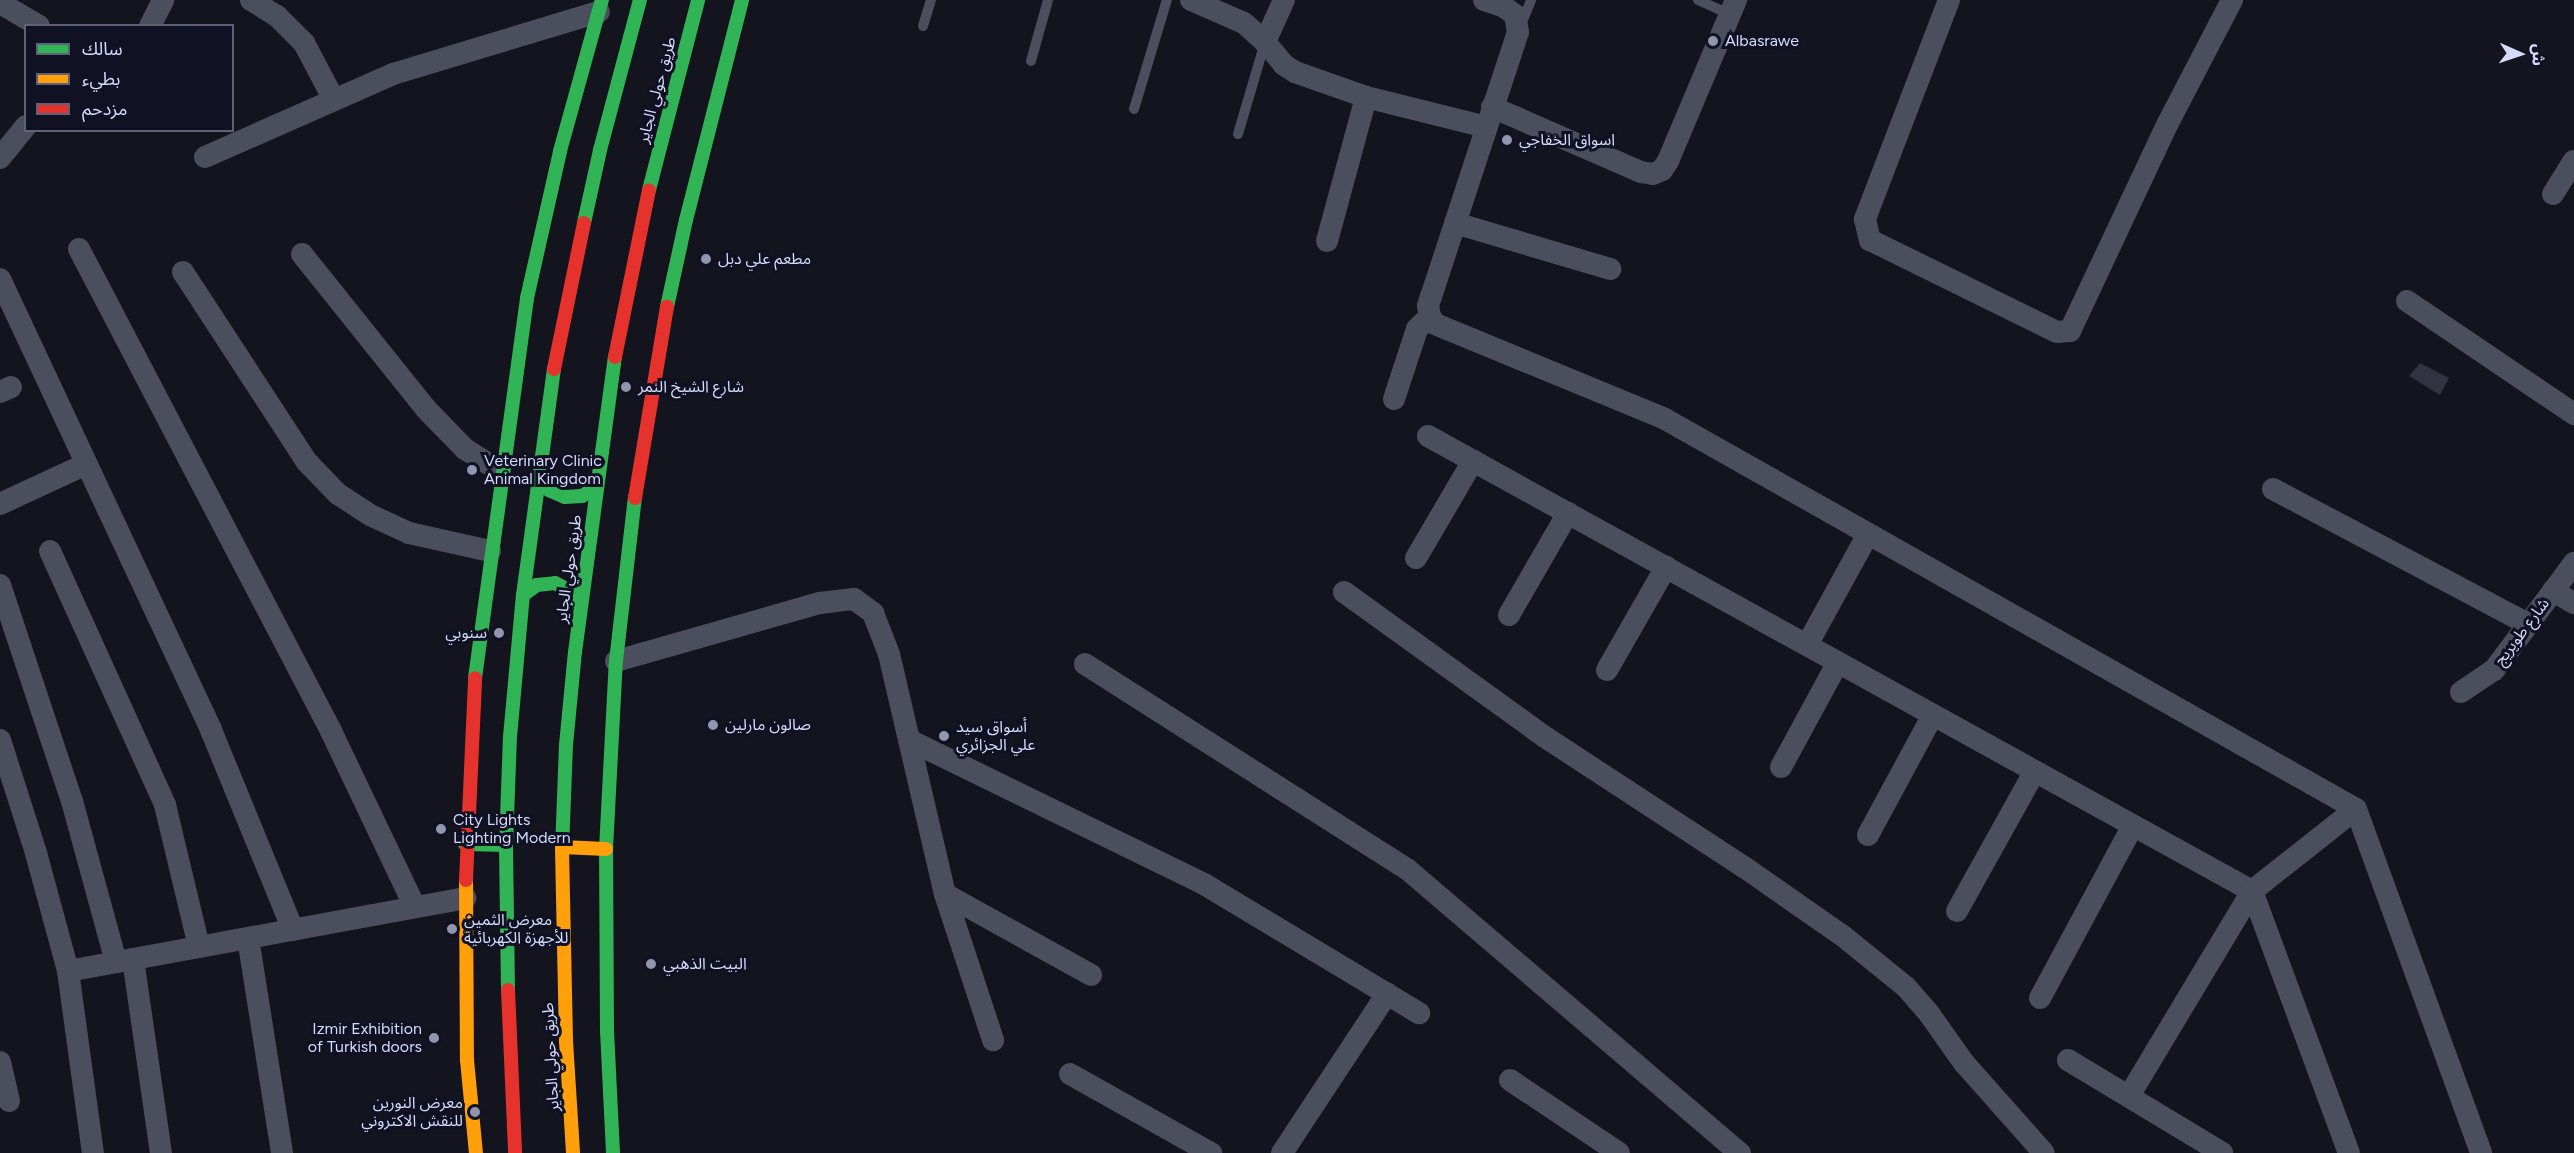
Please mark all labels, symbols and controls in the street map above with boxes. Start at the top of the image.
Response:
legend [24,24,234,132]
north arrow [2490,24,2550,84]
place label: Albasrawe [1725,31,1799,51]
marker: Albasrawe [1706,34,1720,48]
street label: طريق حولي الجاير [634,35,680,145]
text: سالك [82,38,123,60]
text: ش [2528,44,2549,66]
text: بطيء [82,68,120,90]
text: مزدحم [82,98,127,120]
place label: اسواق الخفاجي [1519,130,1615,150]
marker: اسواق الخفاجي [1500,133,1514,147]
place label: مطعم علي دبل [718,249,811,269]
marker: مطعم علي دبل [699,252,713,266]
place label: شارع الشيخ النمر [638,377,744,397]
marker: شارع الشيخ النمر [619,380,633,394]
place label: Veterinary Clinic Animal Kingdom [484,451,602,489]
marker: Veterinary Clinic Animal Kingdom [465,463,479,477]
street label: طريق حولي الجاير [552,514,586,624]
street label: شارع طويريج [2490,595,2554,669]
place label: سنوبي [445,623,487,643]
marker: سنوبي [492,626,506,640]
place label: صالون مارلين [725,715,811,735]
place label: أسواق سيد علي الجزائري [956,717,1035,755]
marker: صالون مارلين [706,718,720,732]
marker: أسواق سيد علي الجزائري [937,729,951,743]
place label: City Lights Lighting Modern [453,810,571,848]
marker: City Lights Lighting Modern [434,822,448,836]
place label: معرض الثمين للأجهزة الكهربائية [464,910,568,948]
marker: معرض الثمين للأجهزة الكهربائية [445,922,459,936]
place label: البيت الذهبي [663,954,747,974]
marker: البيت الذهبي [644,957,658,971]
street label: طريق حولي الجاير [539,1002,563,1112]
place label: Izmir Exhibition of Turkish doors [308,1019,422,1057]
marker: Izmir Exhibition of Turkish doors [427,1031,441,1045]
place label: معرض النورين للنقش الاكتروني [361,1093,463,1131]
marker: معرض النورين للنقش الاكتروني [468,1105,482,1119]

